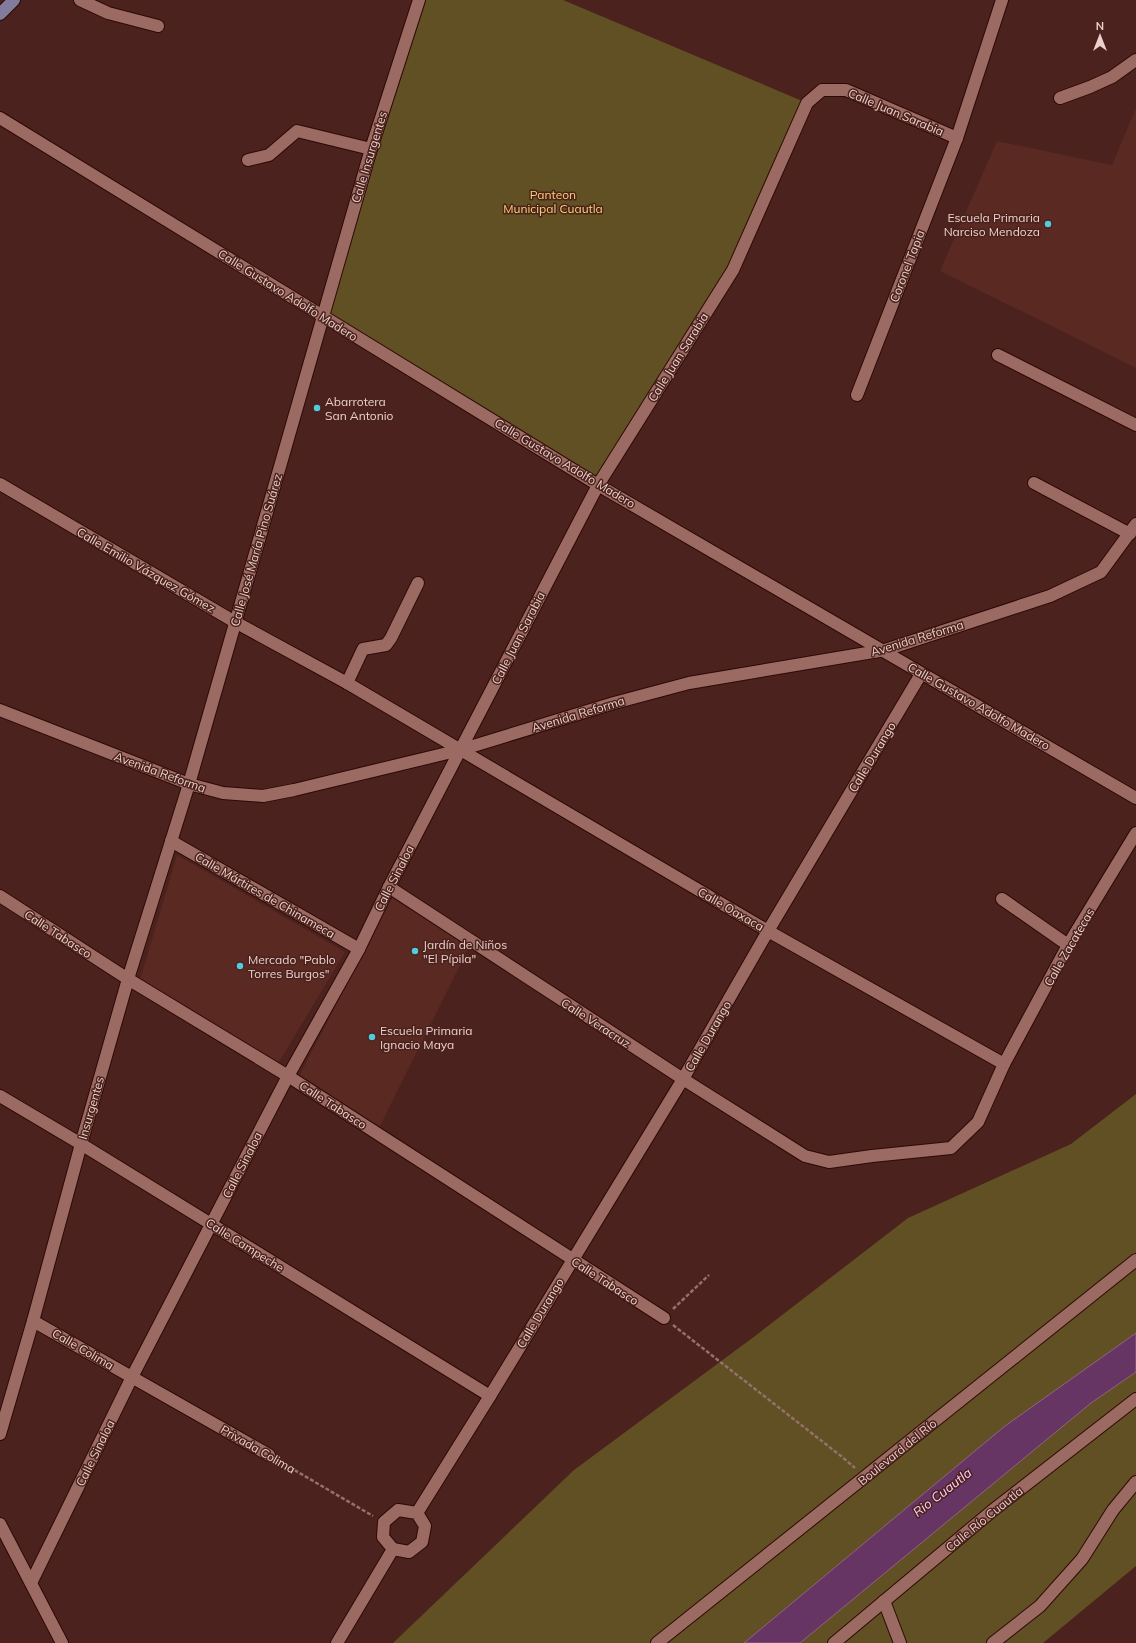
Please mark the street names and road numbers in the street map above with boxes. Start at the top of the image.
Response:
street label: Calle Juan Sarabia [846,85,946,139]
street label: Calle Insurgentes [348,109,390,205]
street label: Coronel Tapia [886,228,928,304]
street label: Calle Gustavo Adolfo Madero [215,246,361,344]
street label: Calle Juan Sarabia [645,310,711,404]
street label: Calle Gustavo Adolfo Madero [492,415,638,511]
street label: Calle José María Pino Suárez [227,472,285,628]
street label: Calle Emilio Vázquez Gómez [74,524,218,616]
street label: Calle Juan Sarabia [488,589,548,687]
street label: Avenida Reforma [869,617,965,659]
street label: Calle Gustavo Adolfo Madero [905,659,1053,753]
street label: Avenida Reforma [530,693,626,735]
street label: Calle Durango [845,719,899,795]
street label: Avenida Reforma [112,748,208,796]
street label: Calle Sinaloa [371,842,417,914]
street label: Calle Mártires de Chinameca [192,849,338,941]
street label: Calle Oaxaca [695,884,767,934]
street label: Calle Zacatecas [1041,905,1097,989]
street label: Calle Tabasco [22,907,95,961]
street label: Calle Veracruz [558,995,634,1051]
street label: Calle Durango [682,998,734,1074]
street label: Insurgentes [75,1075,107,1141]
street label: Calle Tabasco [297,1078,370,1132]
street label: Calle Sinaloa [219,1129,265,1201]
street label: Calle Campeche [203,1215,287,1275]
street label: Calle Tabasco [569,1254,642,1308]
street label: Calle Durango [513,1275,567,1351]
street label: Calle Colima [50,1325,116,1373]
street label: Boulevard del Río [855,1416,940,1488]
street label: Calle Sinaloa [72,1417,118,1489]
street label: Privada Colima [218,1422,298,1476]
street label: Calle Río Cuautla [942,1483,1026,1555]

